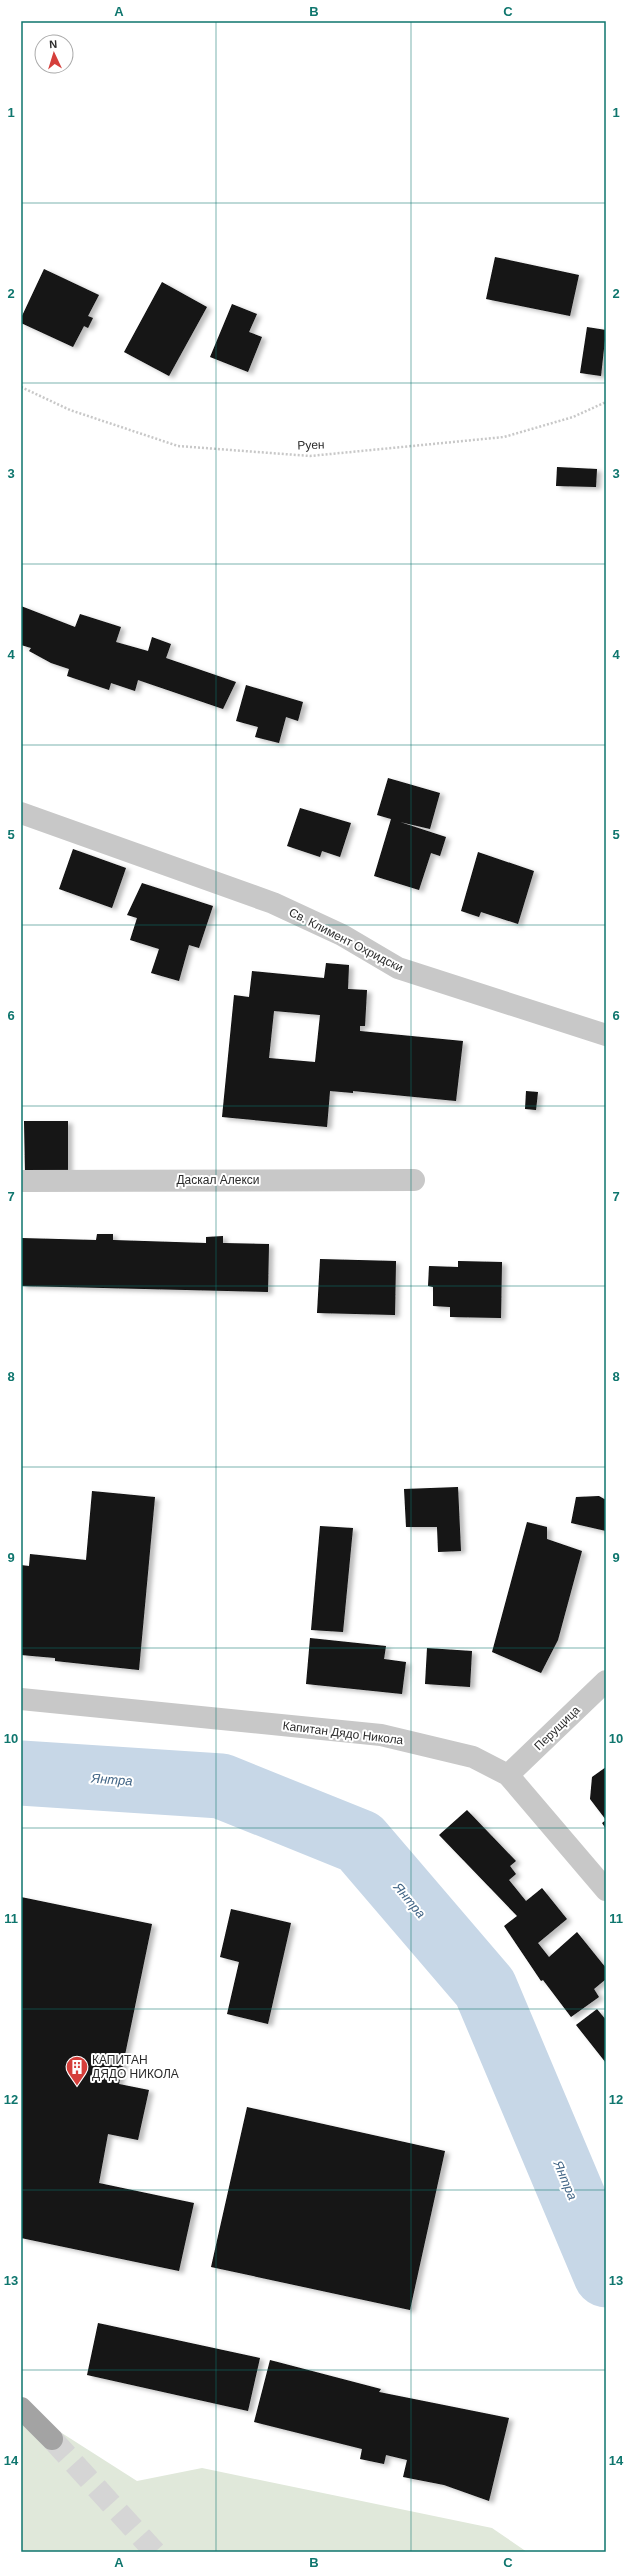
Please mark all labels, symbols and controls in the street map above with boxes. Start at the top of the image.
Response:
text: A [114,4,124,19]
text: B [309,4,319,19]
text: C [503,4,513,19]
north arrow [34,34,74,74]
text: N [49,38,58,50]
text: 1 [7,105,15,120]
text: 1 [612,105,620,120]
text: 2 [7,286,15,301]
text: 2 [612,286,620,301]
street label: Руен [297,438,325,452]
text: 3 [7,466,15,481]
text: 3 [612,466,620,481]
text: 4 [7,647,15,662]
text: 4 [612,647,620,662]
text: 5 [7,827,15,842]
text: 5 [612,827,620,842]
street label: Св. Климент Охридски [287,905,405,975]
text: 6 [7,1008,15,1023]
text: 6 [612,1008,620,1023]
street label: Даскал Алекси [176,1173,260,1187]
text: 7 [7,1189,15,1204]
text: 7 [612,1189,620,1204]
text: 8 [7,1369,15,1384]
text: 8 [612,1369,620,1384]
text: 9 [7,1550,15,1565]
text: 9 [612,1550,620,1565]
street label: Перущица [531,1703,583,1753]
street label: Капитан Дядо Никола [282,1719,404,1747]
text: 10 [4,1731,18,1746]
text: 10 [609,1731,623,1746]
water label: Янтра [90,1771,133,1788]
water label: Янтра [390,1879,429,1921]
text: 11 [4,1911,18,1926]
text: 11 [609,1911,623,1926]
place label: КАПИТАН ДЯДО НИКОЛА [92,2053,179,2081]
building icon: КАПИТАН ДЯДО НИКОЛА [64,2054,90,2087]
text: 12 [4,2092,18,2107]
text: 12 [609,2092,623,2107]
water label: Янтра [550,2157,580,2202]
text: 13 [4,2273,18,2288]
text: 13 [609,2273,623,2288]
text: 14 [4,2453,19,2468]
text: 14 [609,2453,624,2468]
text: A [114,2555,124,2570]
text: B [309,2555,319,2570]
text: C [503,2555,513,2570]

